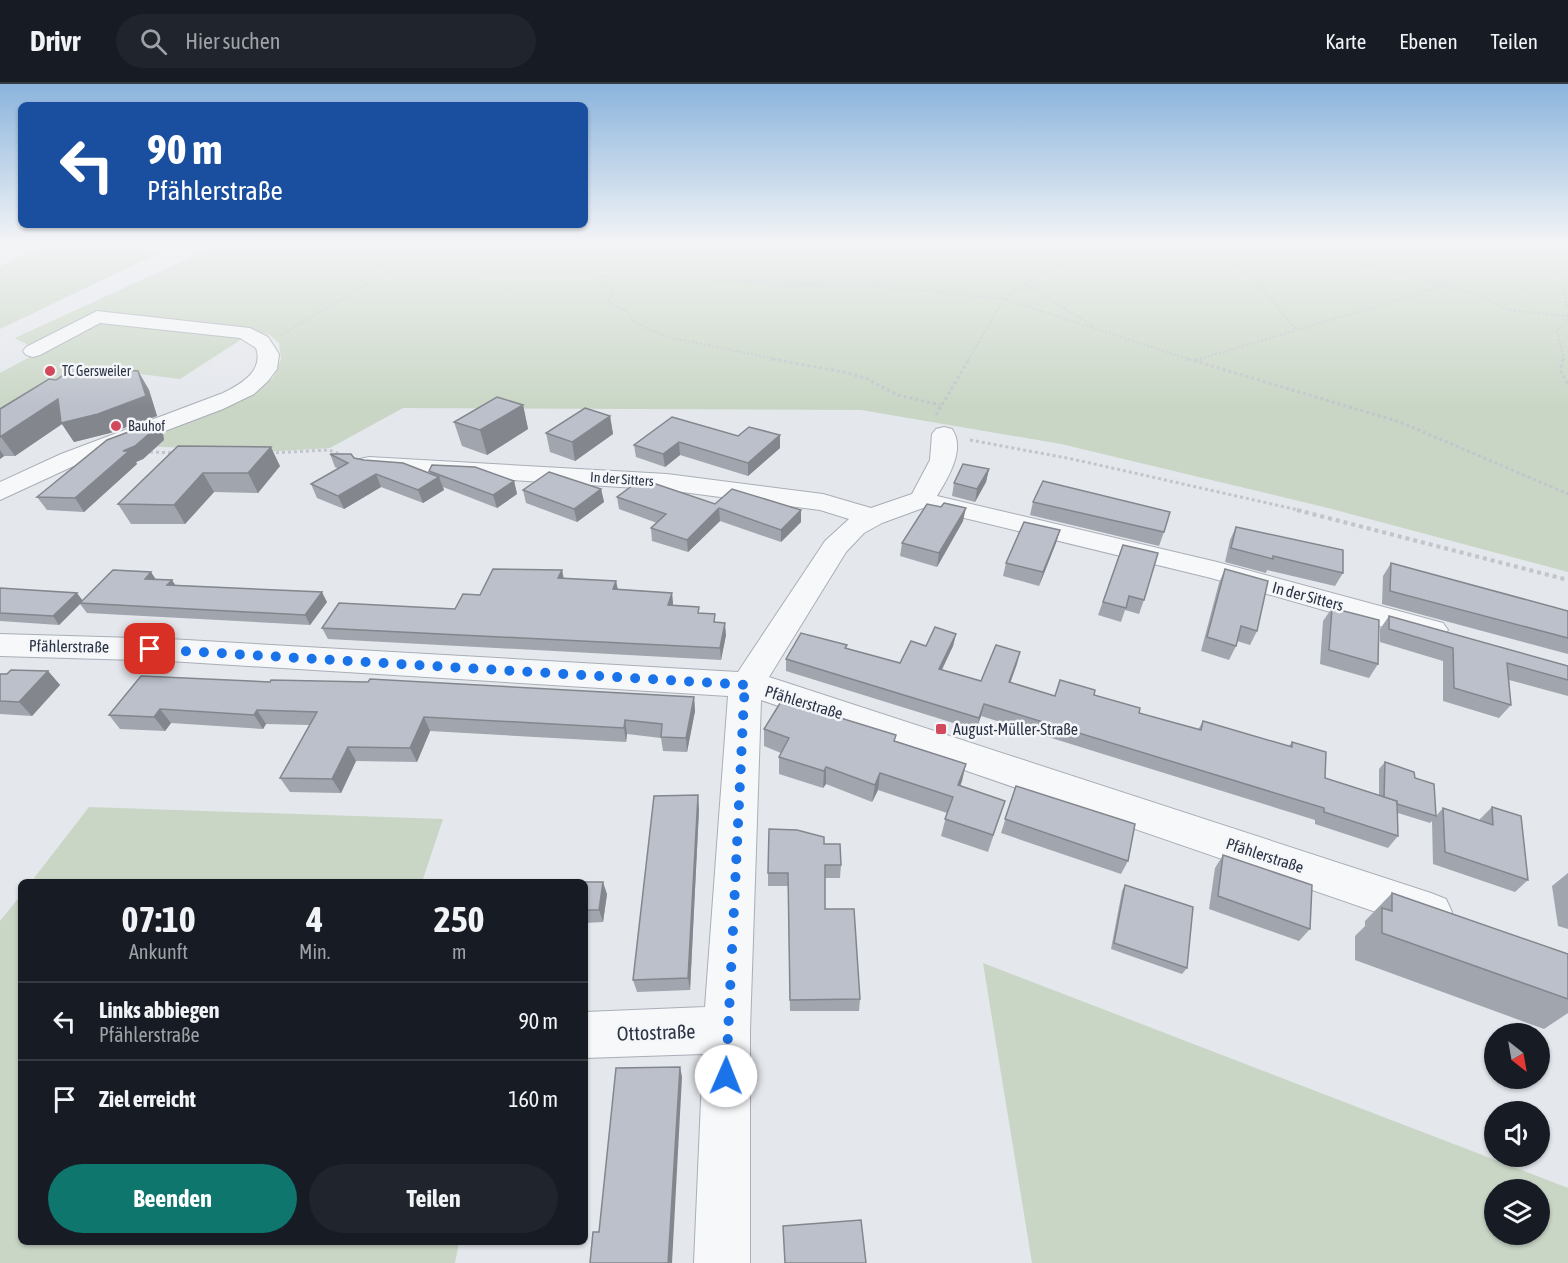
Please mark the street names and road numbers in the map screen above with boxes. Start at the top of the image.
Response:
street label: In der Sitters [590,469,654,489]
street label: In der Sitters [1270,578,1346,614]
street label: Pfählerstraße [29,636,109,656]
street label: Pfählerstraße [763,682,845,722]
street label: Pfählerstraße [1224,834,1306,876]
street label: Ottostraße [616,1019,696,1045]

